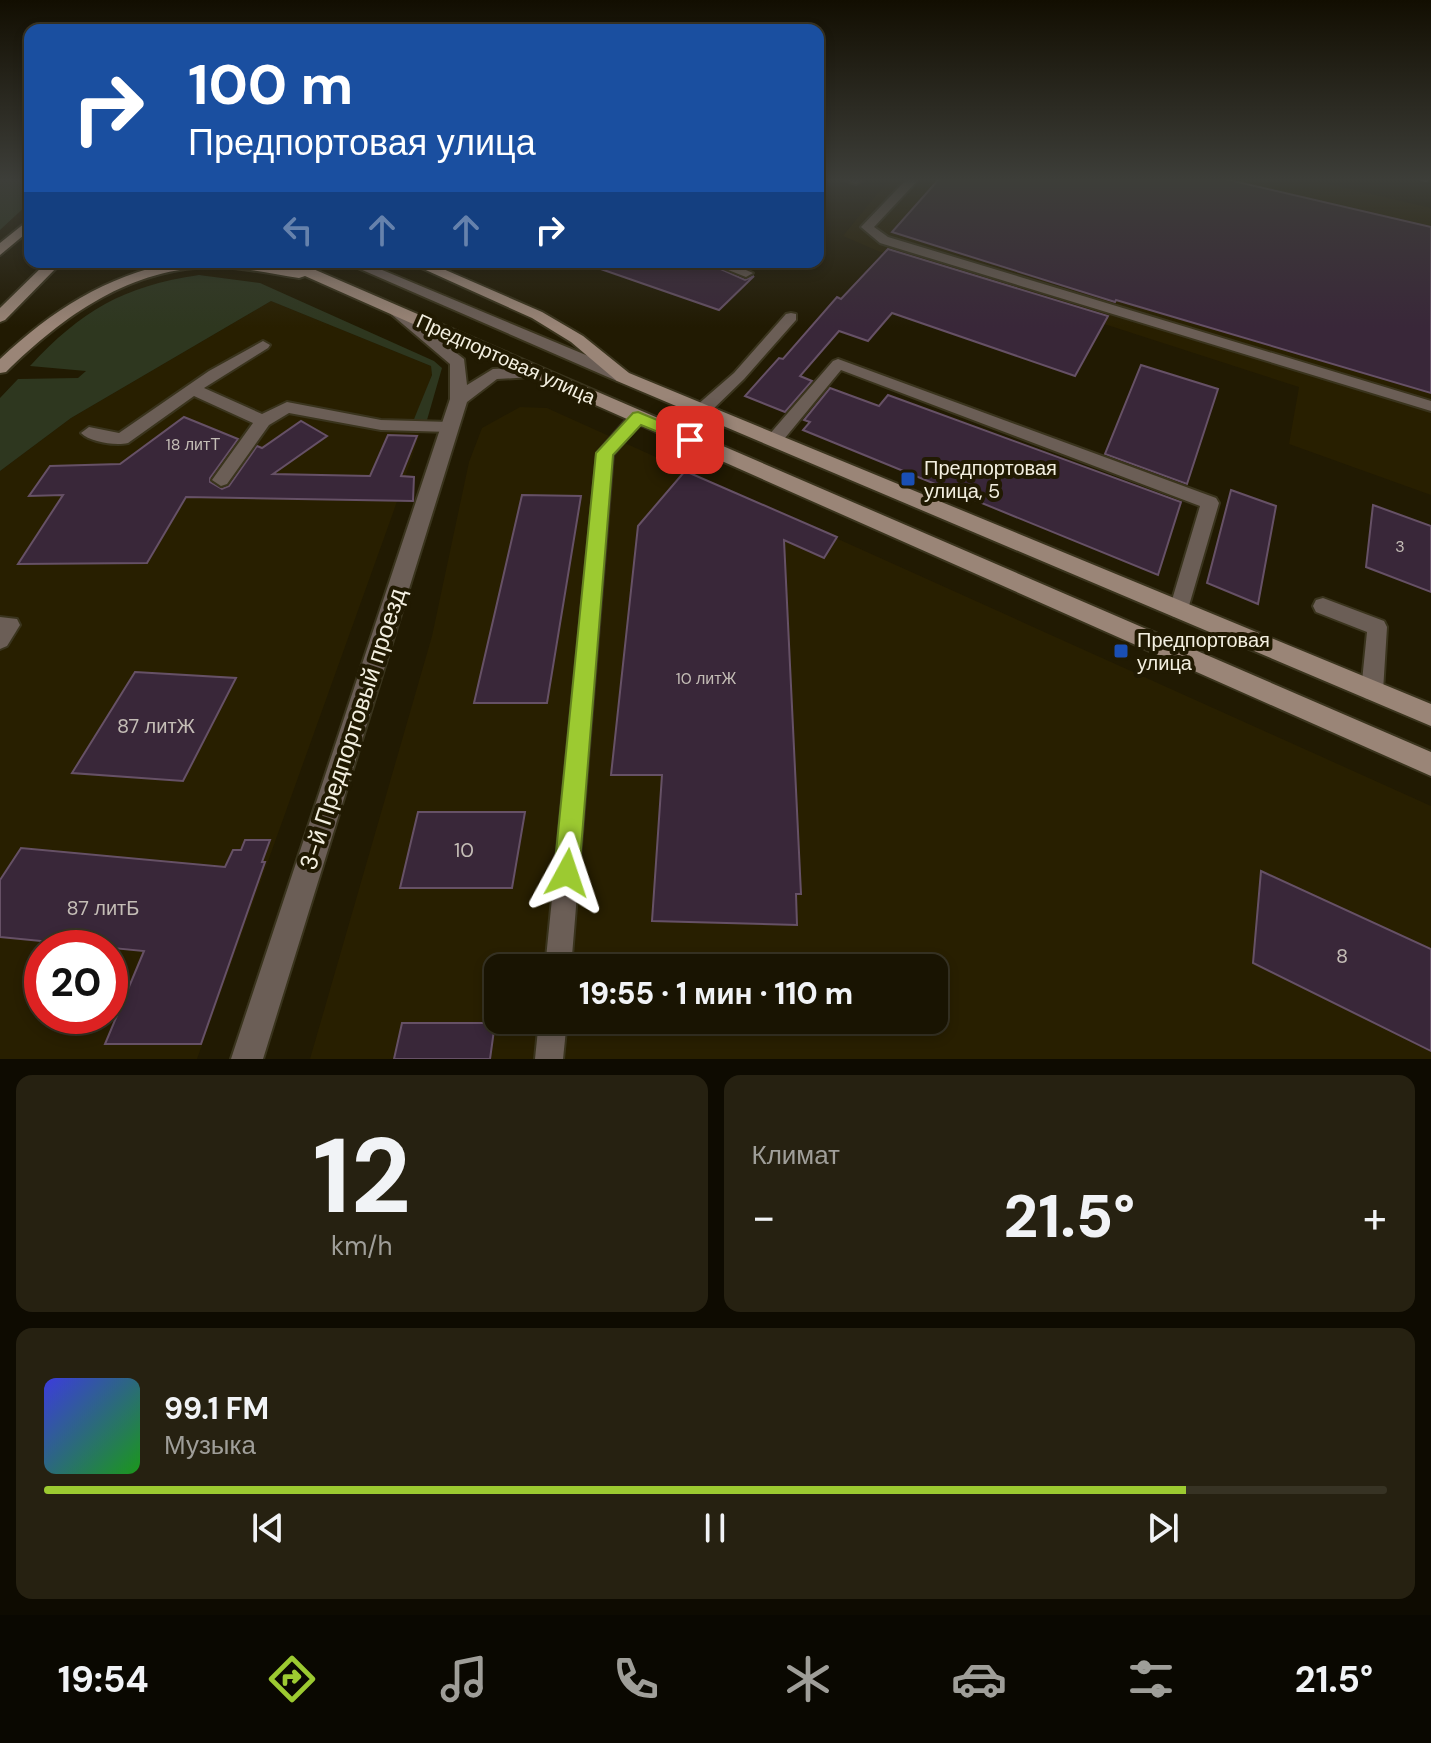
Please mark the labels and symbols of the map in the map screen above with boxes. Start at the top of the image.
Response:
street label: Предпортовая улица [412,308,600,411]
pin [656,406,724,474]
house number: 18 литТ [166,434,220,455]
place label: Предпортовая улица, 5 [924,455,1057,504]
marker: Предпортовая улица, 5 [899,470,917,488]
house number: 3 [1395,536,1405,557]
street label: 3-й Предпортовый проезд [292,584,413,874]
place label: Предпортовая улица [1137,627,1270,676]
marker: Предпортовая улица [1112,642,1130,660]
house number: 10 литЖ [676,668,737,689]
house number: 87 литЖ [117,713,196,739]
position arrow [525,831,609,915]
house number: 10 [454,837,474,863]
house number: 87 литБ [67,895,139,921]
speed limit sign: 20 [24,930,128,1034]
house number: 8 [1336,943,1348,969]

